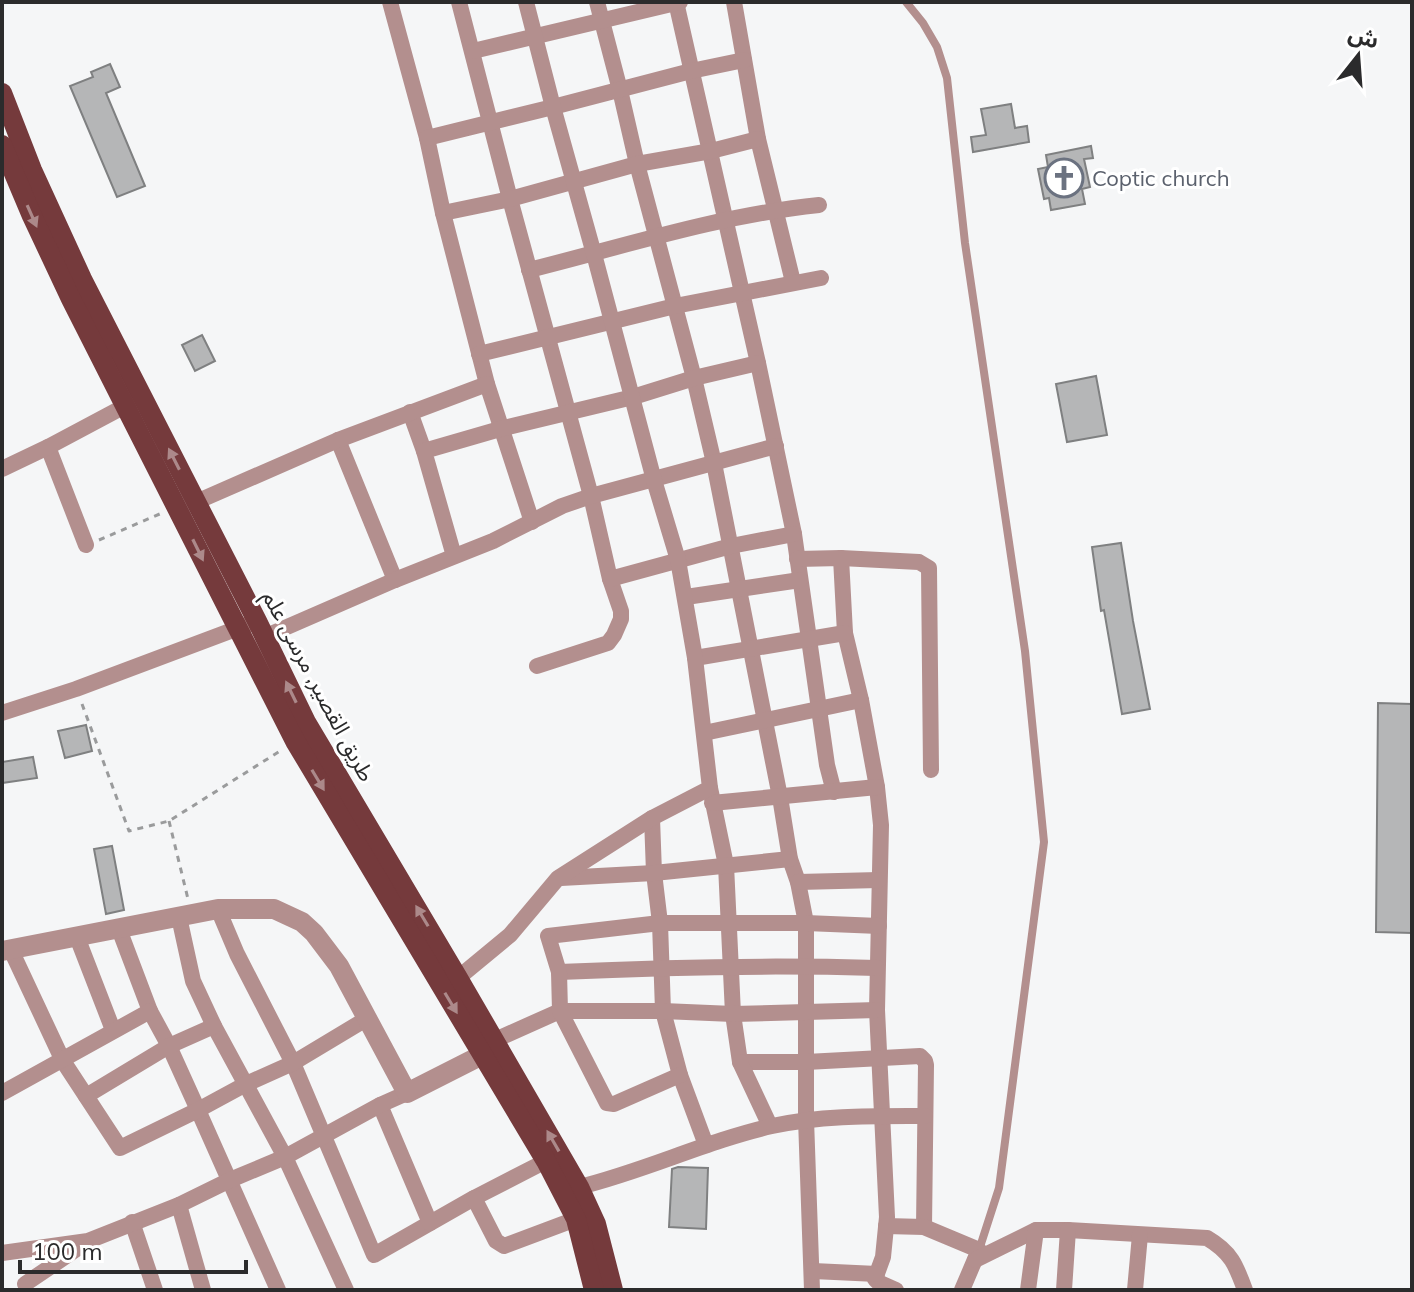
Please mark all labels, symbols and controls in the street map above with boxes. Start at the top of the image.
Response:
north arrow [1318,16,1398,96]
text: ش [1345,19,1382,55]
church icon: Coptic church [1043,157,1085,199]
place label: Coptic church [1092,164,1230,192]
one-way arrow [26,205,39,228]
one-way arrow [168,448,181,471]
one-way arrow [191,538,204,561]
street label: طريق القصير, مرسى علم [254,586,381,788]
one-way arrow [284,680,298,703]
one-way arrow [311,769,325,791]
one-way arrow [415,905,429,927]
one-way arrow [444,992,458,1014]
one-way arrow [546,1130,560,1152]
scale bar [20,1224,246,1274]
text: 100 m [32,1236,103,1266]

